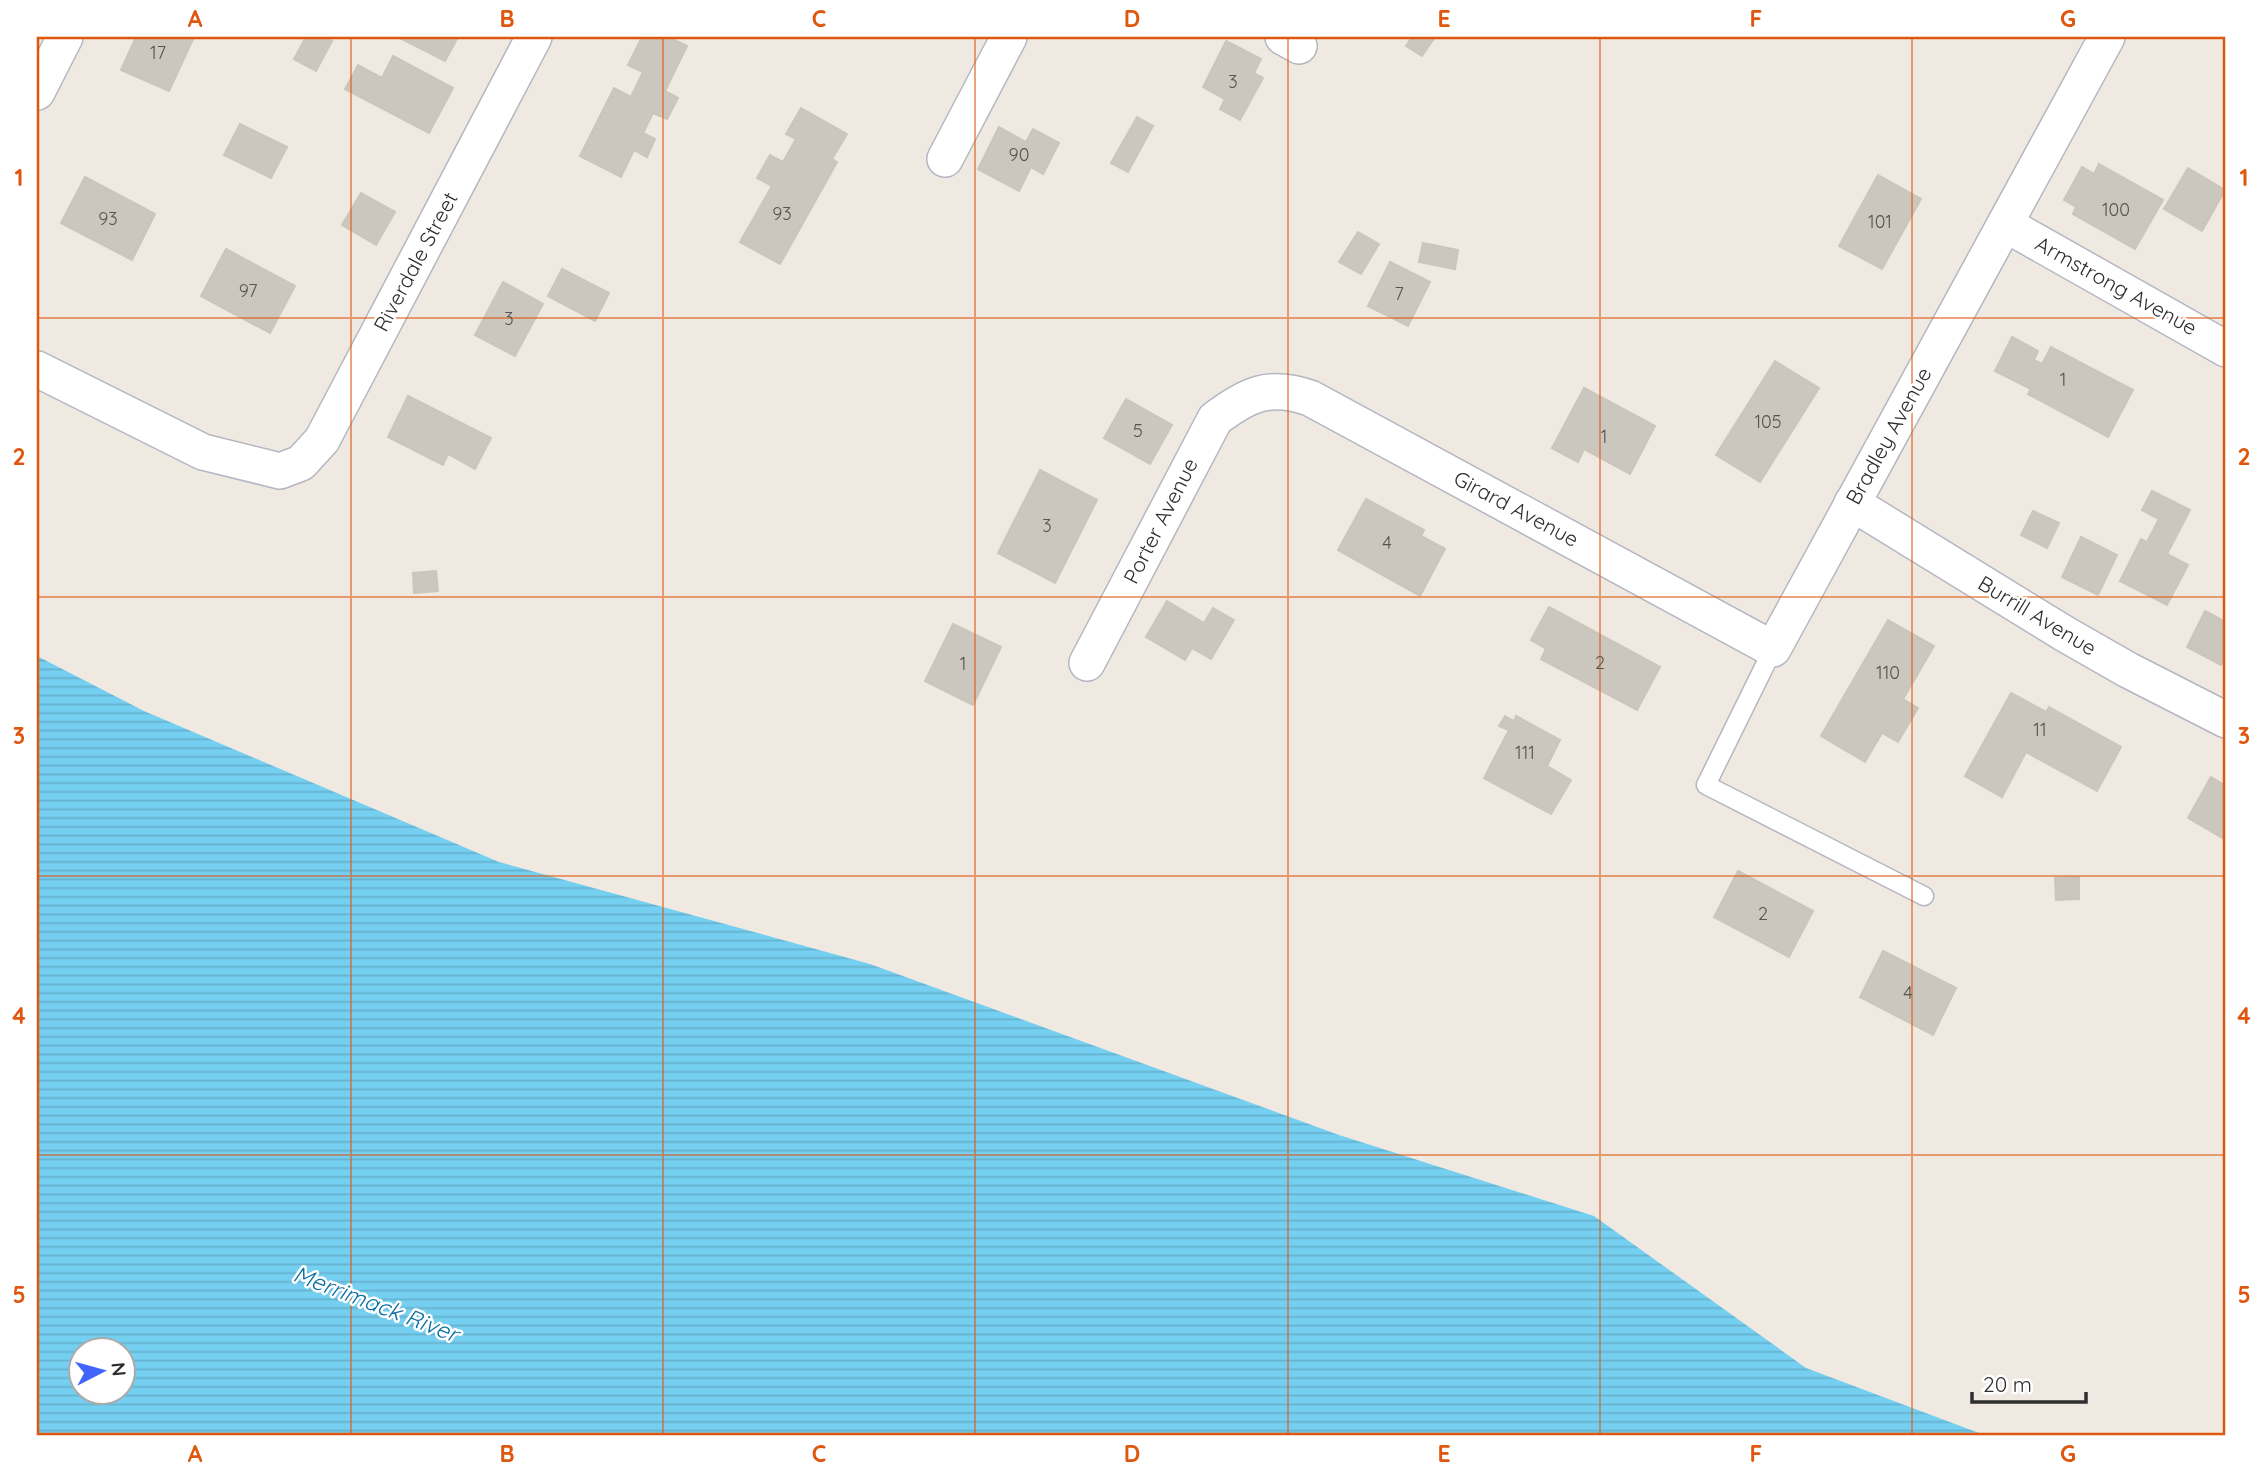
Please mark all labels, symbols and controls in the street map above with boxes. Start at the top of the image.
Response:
text: A [188,4,203,33]
text: B [499,4,515,33]
text: C [812,4,826,33]
text: D [1124,4,1140,33]
text: E [1437,4,1451,33]
text: F [1750,4,1762,33]
text: G [2060,4,2076,33]
house number: 17 [150,41,166,64]
house number: 3 [1228,70,1238,93]
house number: 90 [1009,143,1029,166]
text: 1 [15,163,23,192]
text: 1 [2240,163,2248,192]
street label: Riverdale Street [367,187,463,336]
house number: 100 [2102,198,2130,221]
house number: 93 [772,202,792,225]
house number: 93 [98,207,118,230]
house number: 101 [1868,210,1892,233]
street label: Armstrong Avenue [2031,230,2202,340]
house number: 97 [239,279,257,302]
house number: 7 [1394,282,1404,305]
house number: 3 [504,307,514,330]
street label: Bradley Avenue [1840,362,1937,509]
house number: 1 [2060,368,2066,391]
house number: 105 [1754,410,1782,433]
house number: 5 [1133,419,1143,442]
house number: 1 [1601,425,1607,448]
text: 2 [12,442,26,471]
text: 2 [2237,442,2251,471]
street label: Porter Avenue [1117,453,1203,588]
street label: Girard Avenue [1450,464,1583,552]
house number: 3 [1042,514,1052,537]
house number: 4 [1382,531,1392,554]
street label: Burrill Avenue [1974,570,2101,661]
house number: 2 [1595,651,1605,674]
house number: 1 [960,652,966,675]
house number: 110 [1876,661,1900,684]
house number: 11 [2033,718,2047,741]
text: 3 [13,721,25,750]
text: 3 [2238,721,2250,750]
house number: 111 [1515,741,1535,764]
house number: 2 [1758,902,1768,925]
house number: 4 [1903,981,1913,1004]
text: 4 [12,1001,26,1030]
text: 4 [2237,1001,2251,1030]
water label: Merrimack River [290,1259,466,1349]
text: 5 [12,1280,26,1309]
text: 5 [2237,1280,2251,1309]
north arrow [66,1336,136,1406]
text: N [106,1361,132,1377]
scale bar [1972,1361,2086,1405]
text: 20 m [1983,1371,2032,1397]
text: A [188,1439,203,1468]
text: B [499,1439,515,1468]
text: C [812,1439,826,1468]
text: D [1124,1439,1140,1468]
text: E [1437,1439,1451,1468]
text: F [1750,1439,1762,1468]
text: G [2060,1439,2076,1468]

